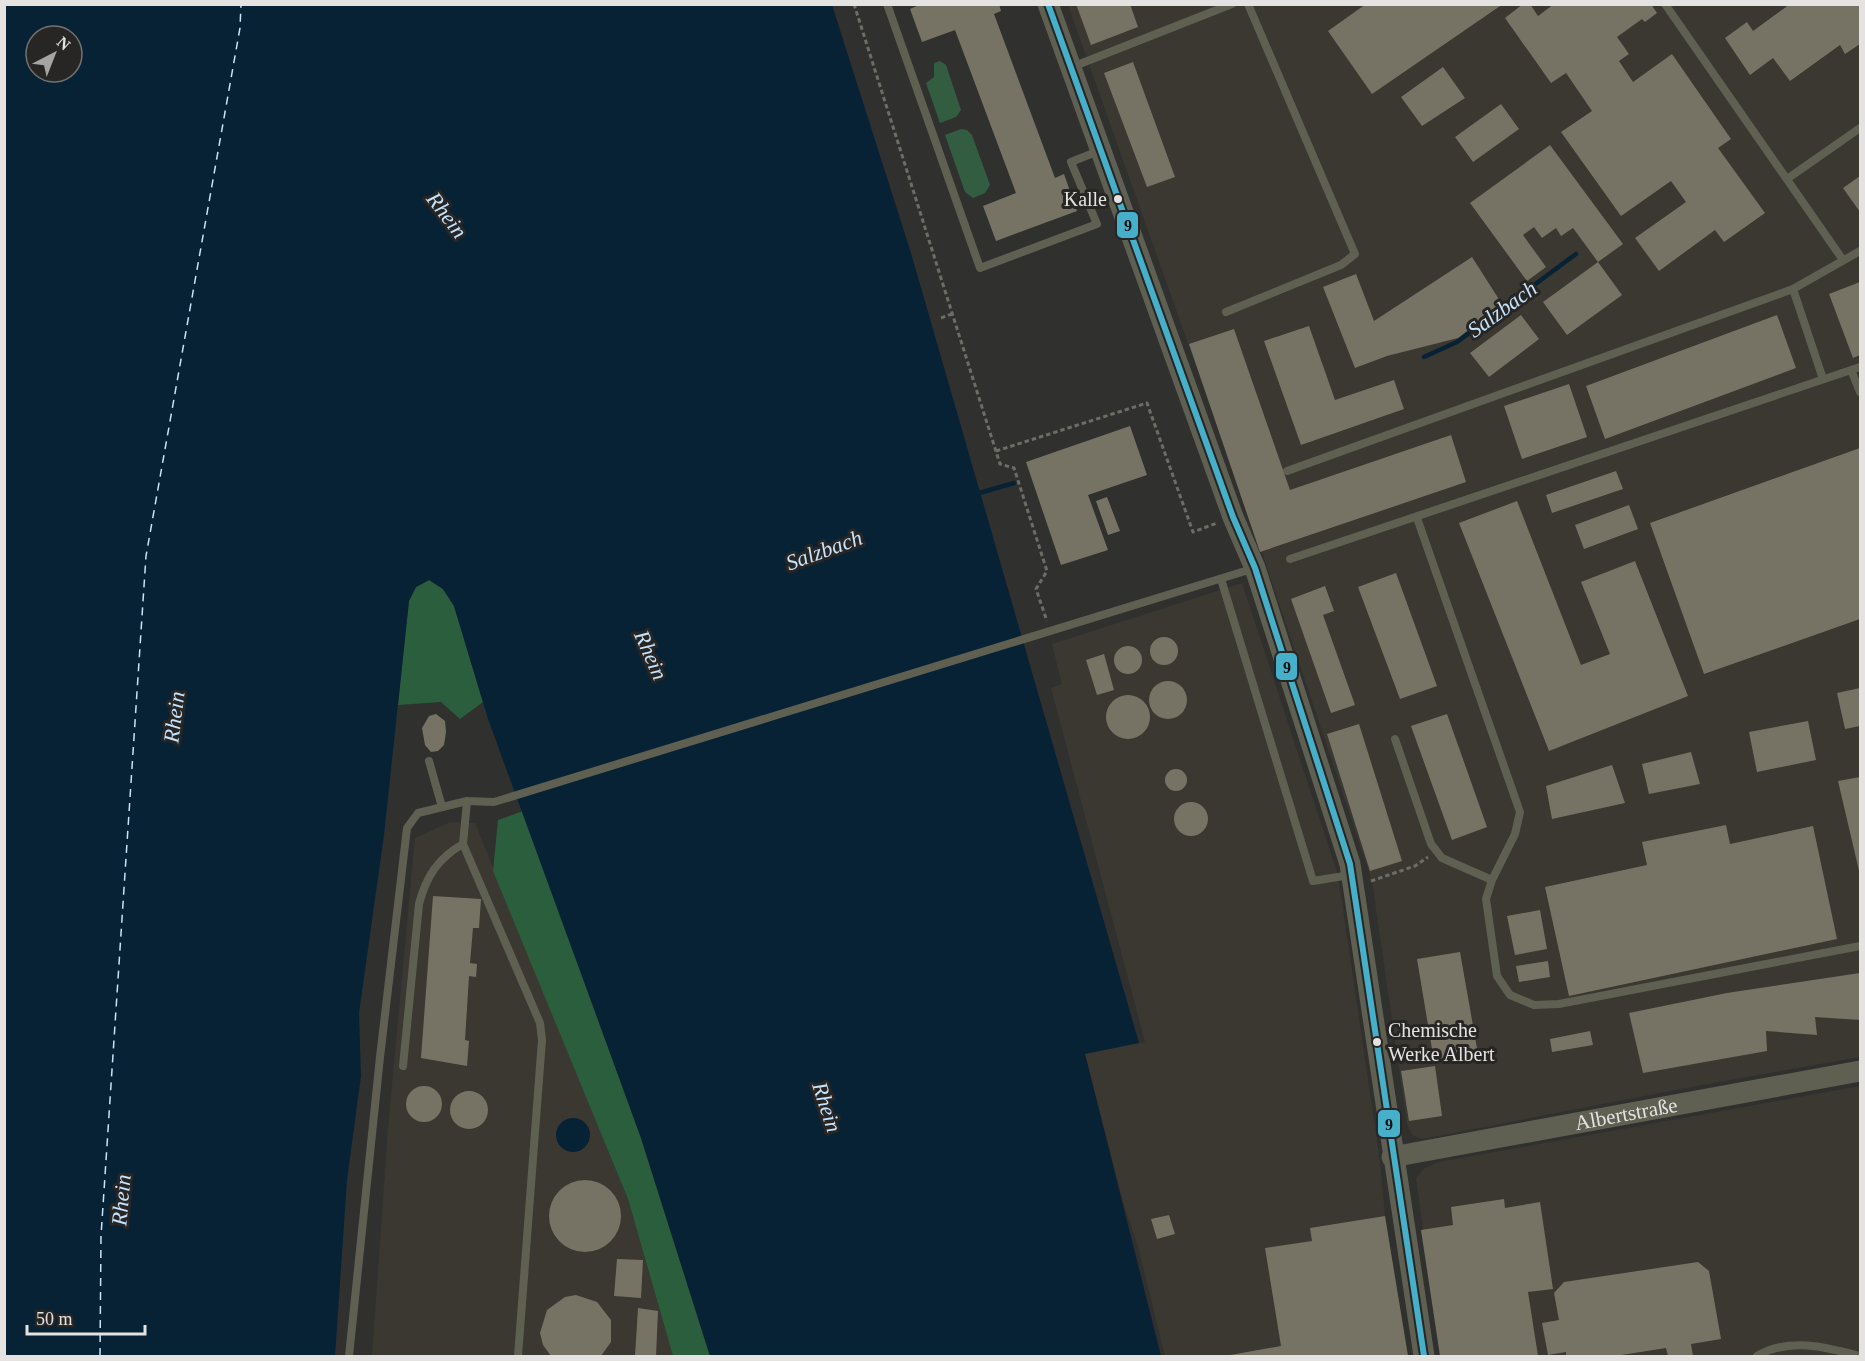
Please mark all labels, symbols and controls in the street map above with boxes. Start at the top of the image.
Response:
north arrow [24,24,84,84]
text: N [54,33,74,54]
water label: Rhein [421,186,472,243]
place label: Kalle [1064,188,1107,210]
marker: Kalle [1112,193,1124,205]
line badge: 9 [1116,211,1139,239]
text: 9 [1124,217,1132,234]
water label: Salzbach [1463,276,1541,342]
water label: Salzbach [782,525,866,575]
water label: Rhein [629,626,673,684]
line badge: 9 [1275,652,1298,681]
text: 9 [1283,659,1291,676]
water label: Rhein [158,690,190,745]
place label: Chemische Werke Albert [1388,1019,1495,1065]
marker: Chemische Werke Albert [1371,1036,1383,1048]
water label: Rhein [807,1078,847,1135]
street label: Albertstraße [1573,1093,1679,1135]
line badge: 9 [1377,1109,1401,1138]
text: 9 [1385,1116,1393,1133]
water label: Rhein [106,1173,136,1228]
scale bar [27,1298,146,1336]
text: 50 m [36,1309,73,1329]

